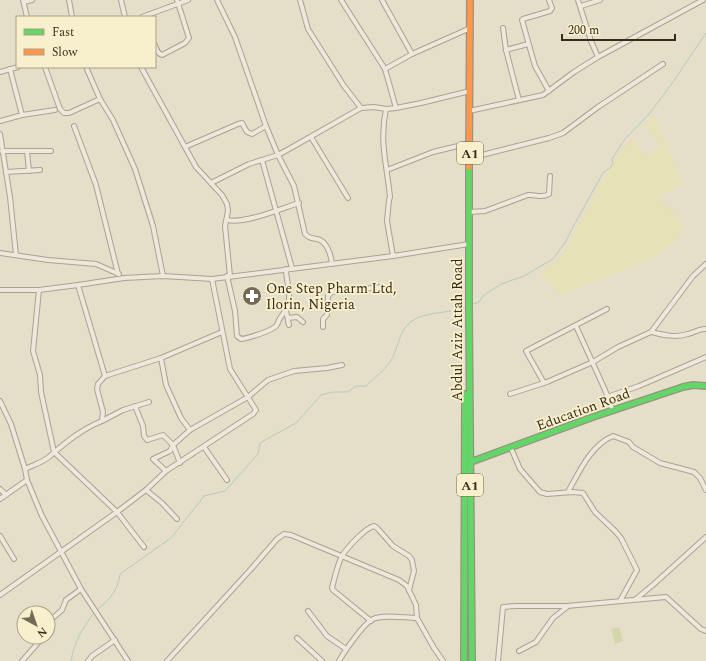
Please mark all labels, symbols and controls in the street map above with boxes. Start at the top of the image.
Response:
legend [16,16,156,68]
scale bar [562,16,675,42]
text: 200 m [568,21,599,40]
text: Fast [52,23,74,42]
text: Slow [52,43,78,62]
road number: A1 [457,142,483,164]
street label: Abdul Aziz Attah Road [447,258,468,402]
place label: One Step Pharm Ltd, Ilorin, Nigeria [266,278,397,315]
pharmacy icon: One Step Pharm Ltd, Ilorin, Nigeria [241,285,263,307]
street label: Education Road [533,383,633,436]
road number: A1 [457,474,483,496]
north arrow [16,605,56,645]
text: N [33,623,51,642]

